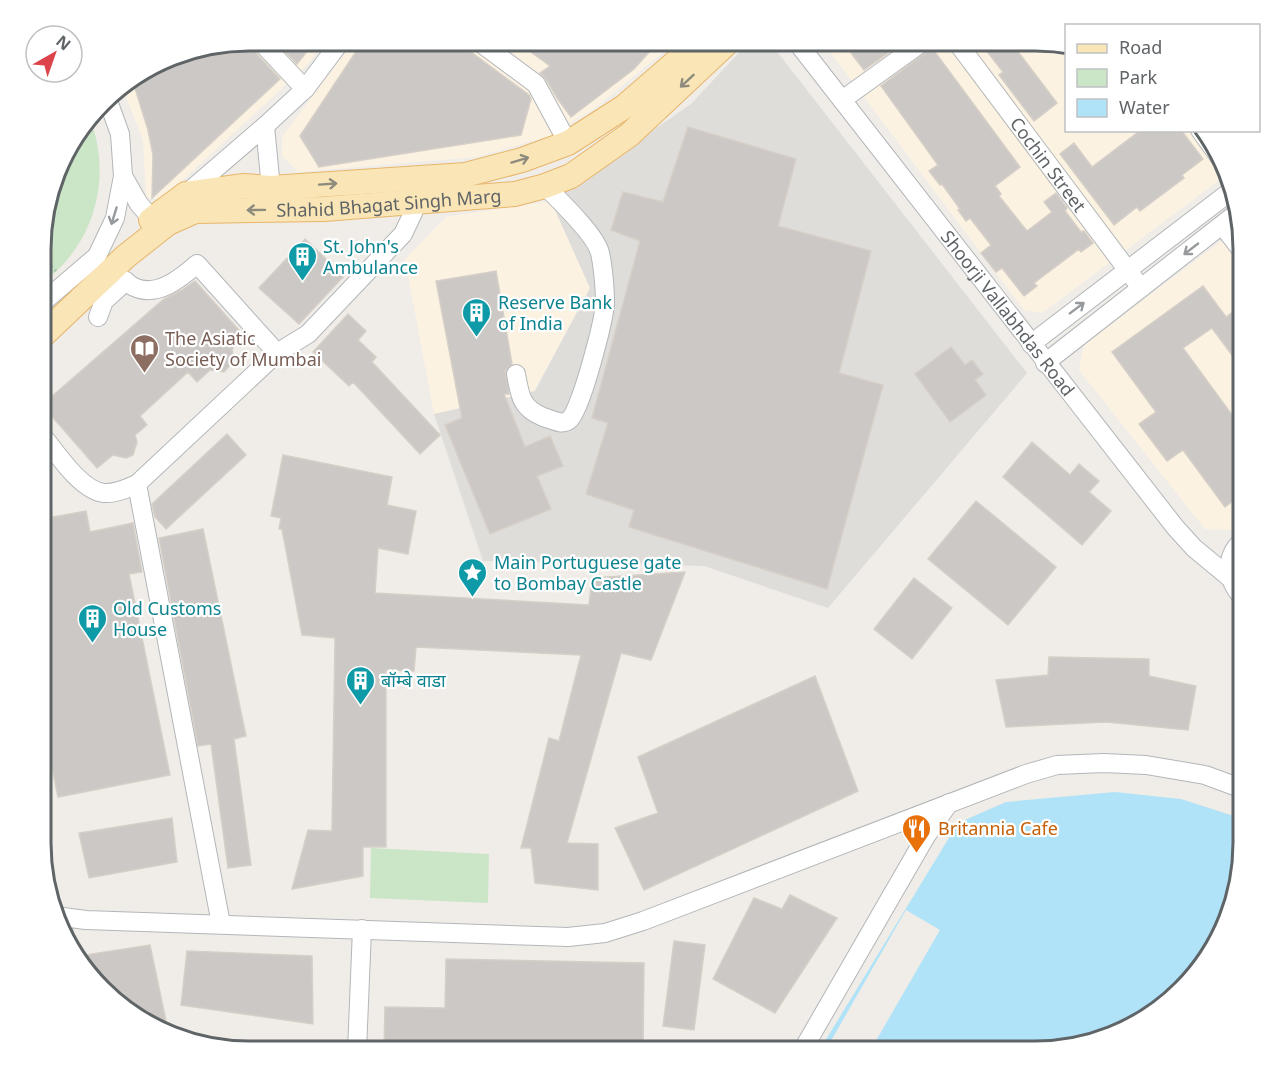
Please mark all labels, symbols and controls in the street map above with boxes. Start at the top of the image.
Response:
north arrow [24,24,84,84]
legend [1065,24,1260,132]
text: N [52,30,76,55]
text: Road [1119,35,1162,59]
text: Park [1119,65,1157,89]
one-way arrow [679,74,694,88]
text: Water [1119,95,1170,119]
street label: Cochin Street [1005,112,1092,217]
one-way arrow [510,154,529,165]
one-way arrow [317,179,337,190]
street label: Shahid Bhagat Singh Marg [276,183,502,222]
one-way arrow [247,204,267,216]
one-way arrow [108,206,119,225]
street label: Shoorji Vallabhdas Road [936,225,1080,401]
place label: St. John's Ambulance [323,234,418,279]
building icon: St. John's Ambulance [286,240,318,282]
one-way arrow [1183,243,1199,256]
place label: Reserve Bank of India [498,290,612,335]
building icon: Reserve Bank of India [461,296,493,338]
one-way arrow [1069,302,1085,315]
place label: The Asiatic Society of Mumbai [165,326,321,371]
library icon: The Asiatic Society of Mumbai [128,332,160,374]
place label: Main Portuguese gate to Bombay Castle [494,550,681,595]
place icon: Main Portuguese gate to Bombay Castle [457,556,489,598]
place label: Old Customs House [113,596,221,641]
building icon: Old Customs House [76,602,108,644]
building icon: बॉम्बे वाडा [344,664,376,706]
place label: बॉम्बे वाडा [381,668,446,692]
restaurant icon: Britannia Cafe [901,812,933,854]
place label: Britannia Cafe [938,816,1058,840]

